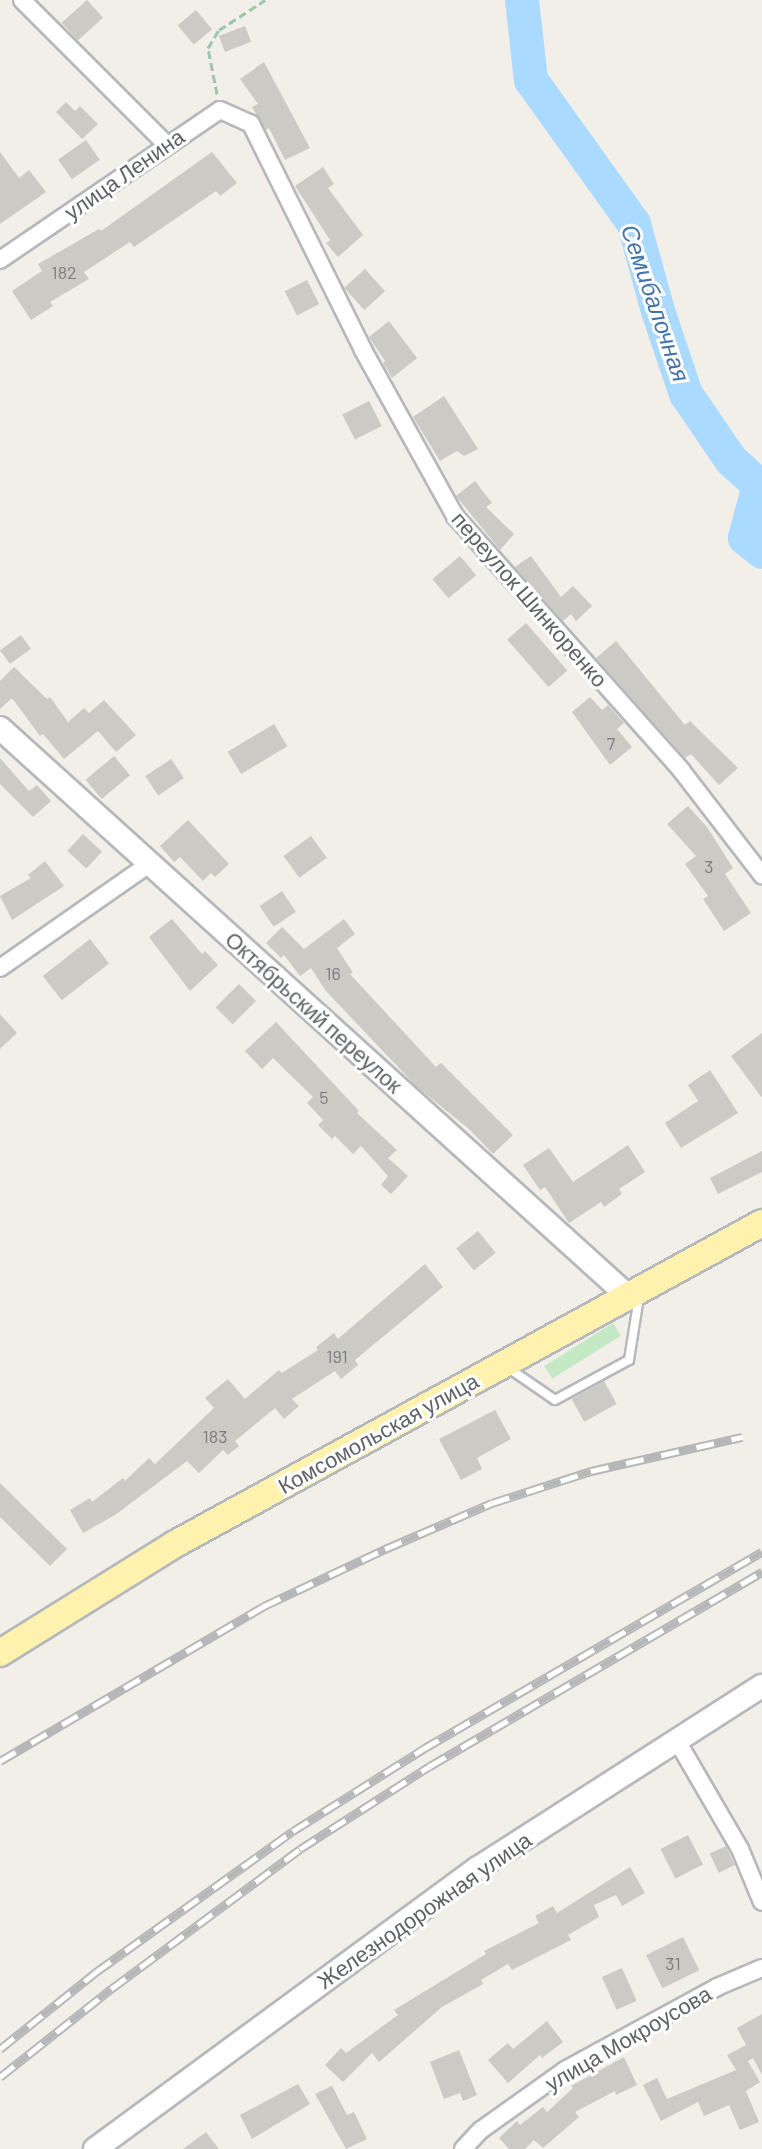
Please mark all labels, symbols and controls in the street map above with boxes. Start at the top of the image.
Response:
street label: улица Ленина [59,123,189,225]
water label: Семибалочная [616,221,696,385]
house number: 182 [51,261,77,283]
street label: переулок Шинкоренко [447,506,613,692]
house number: 7 [607,732,615,754]
house number: 3 [704,855,714,877]
street label: Октябрьский переулок [220,926,408,1098]
house number: 16 [325,962,341,984]
house number: 5 [319,1086,329,1108]
house number: 191 [326,1345,348,1367]
street label: Комсомольская улица [273,1367,483,1499]
house number: 183 [203,1425,227,1447]
street label: Железнодорожная улица [312,1826,536,1994]
house number: 31 [665,1952,681,1974]
street label: улица Мокроусова [540,1980,716,2096]

